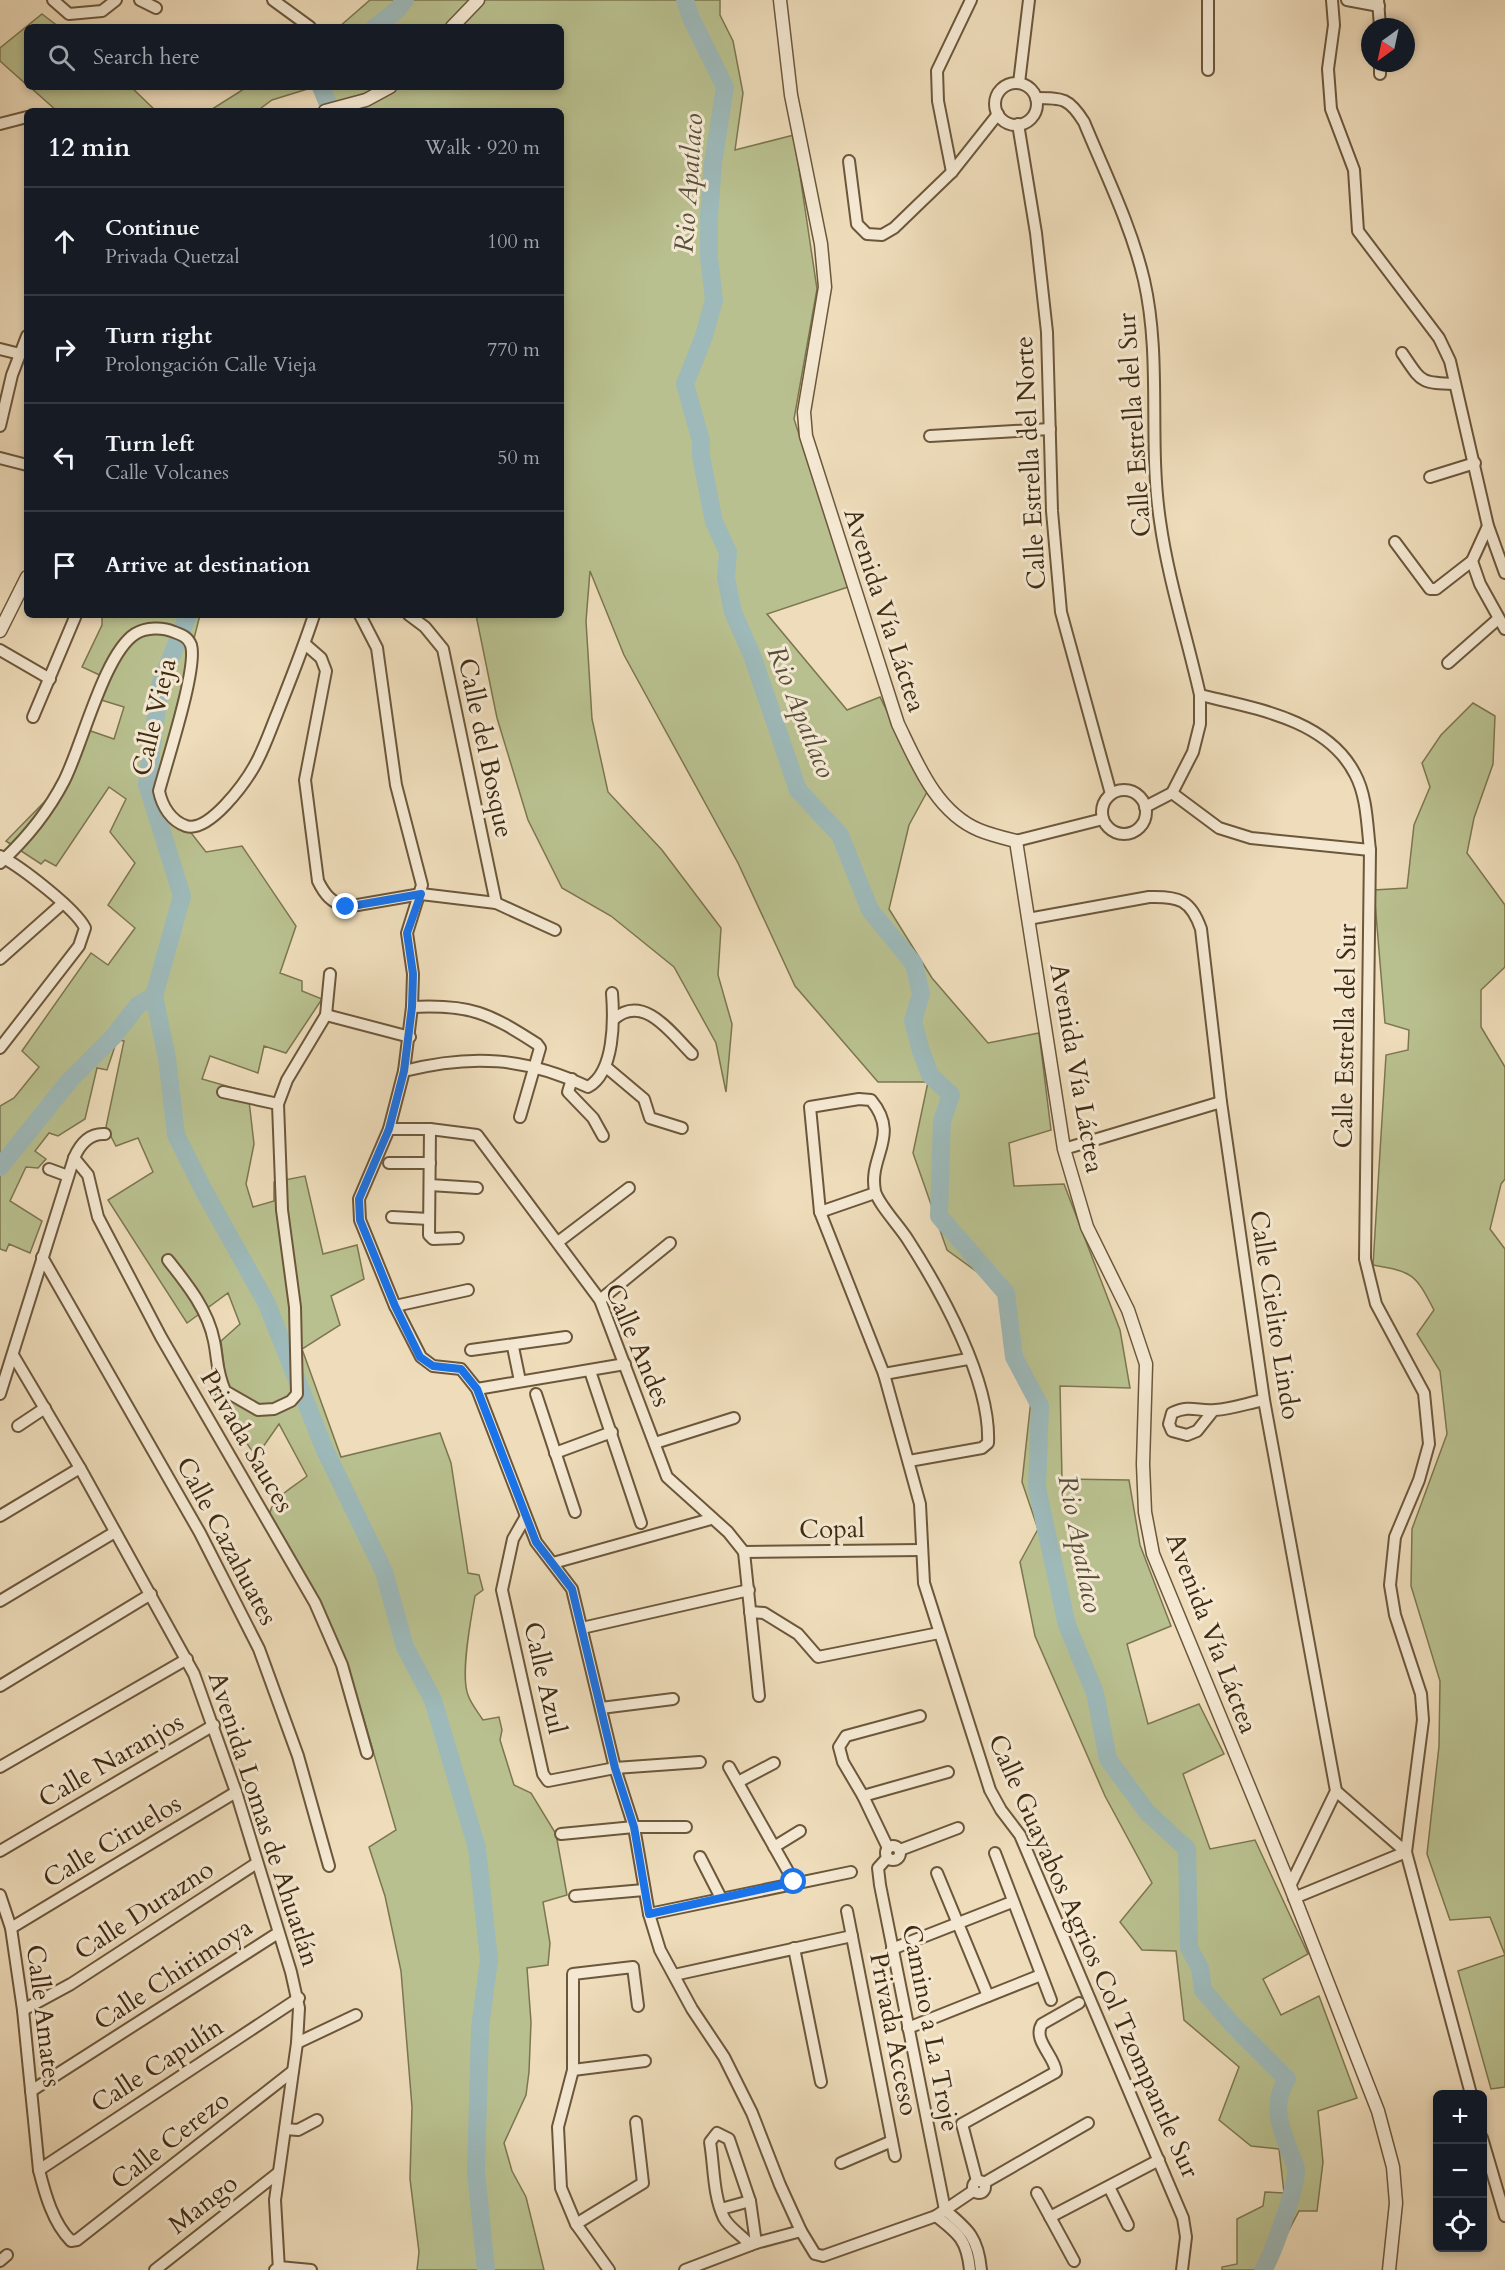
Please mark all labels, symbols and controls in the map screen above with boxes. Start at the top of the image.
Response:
north arrow [1361,18,1415,72]
search box [24,24,564,90]
icon: search [45,41,78,74]
text: Search here [93,42,200,72]
water label: Rio Apatlaco [666,112,712,254]
text: 12 min [48,130,131,165]
text: Walk · 920 m [425,134,540,161]
text: Continue [105,213,200,243]
icon: ahead [48,225,81,258]
text: 100 m [487,228,540,255]
text: Privada Quetzal [105,243,239,270]
street label: Calle Estrella del Sur [1109,311,1159,538]
text: Turn right [105,321,212,351]
icon: right [48,333,81,366]
street label: Calle Estrella del Norte [1006,335,1054,591]
text: 770 m [487,336,540,363]
text: Prolongación Calle Vieja [105,351,317,378]
text: Turn left [105,429,194,459]
icon: left [48,441,81,474]
text: 50 m [497,444,540,471]
text: Calle Volcanes [105,459,229,486]
street label: Avenida Vía Láctea [836,504,934,716]
icon: arrive [48,549,81,582]
text: Arrive at destination [105,550,310,580]
water label: Rio Apatlaco [758,640,844,784]
street label: Calle Vieja [123,655,185,779]
street label: Calle del Bosque [450,655,522,841]
route end [332,893,358,919]
street label: Calle Estrella del Sur [1326,923,1364,1149]
street label: Avenida Vía Láctea [1041,960,1113,1176]
street label: Calle Cielito Lindo [1241,1208,1309,1422]
street label: Calle Andes [596,1278,680,1412]
street label: Privada Sauces [192,1363,302,1519]
street label: Calle Cazahuates [168,1451,286,1631]
water label: Rio Apatlaco [1049,1472,1112,1616]
street label: Copal [799,1511,865,1547]
street label: Avenida Vía Láctea [1158,1528,1266,1738]
street label: Calle Azul [515,1618,575,1738]
street label: Avenida Lomas de Ahuatlán [200,1667,328,1971]
street label: Calle Naranjos [32,1704,190,1816]
street label: Calle Guayabos Agrios Col Tzompantle Sur [980,1729,1208,2184]
street label: Calle Ciruelos [36,1786,188,1896]
street label: Calle Durazno [67,1852,221,1968]
route start [780,1868,806,1894]
street label: Calle Chirimoya [87,1910,259,2038]
street label: Camino a La Troje [894,1922,968,2134]
street label: Calle Amates [18,1943,70,2089]
street label: Privada Acceso [861,1949,927,2119]
street label: Calle Capulín [84,2009,230,2121]
street label: Calle Cerezo [103,2083,237,2197]
map controls [1433,2090,1487,2252]
button: + [1433,2090,1487,2144]
button: − [1433,2144,1487,2198]
street label: Mango [161,2166,245,2242]
button: locate [1433,2198,1487,2252]

